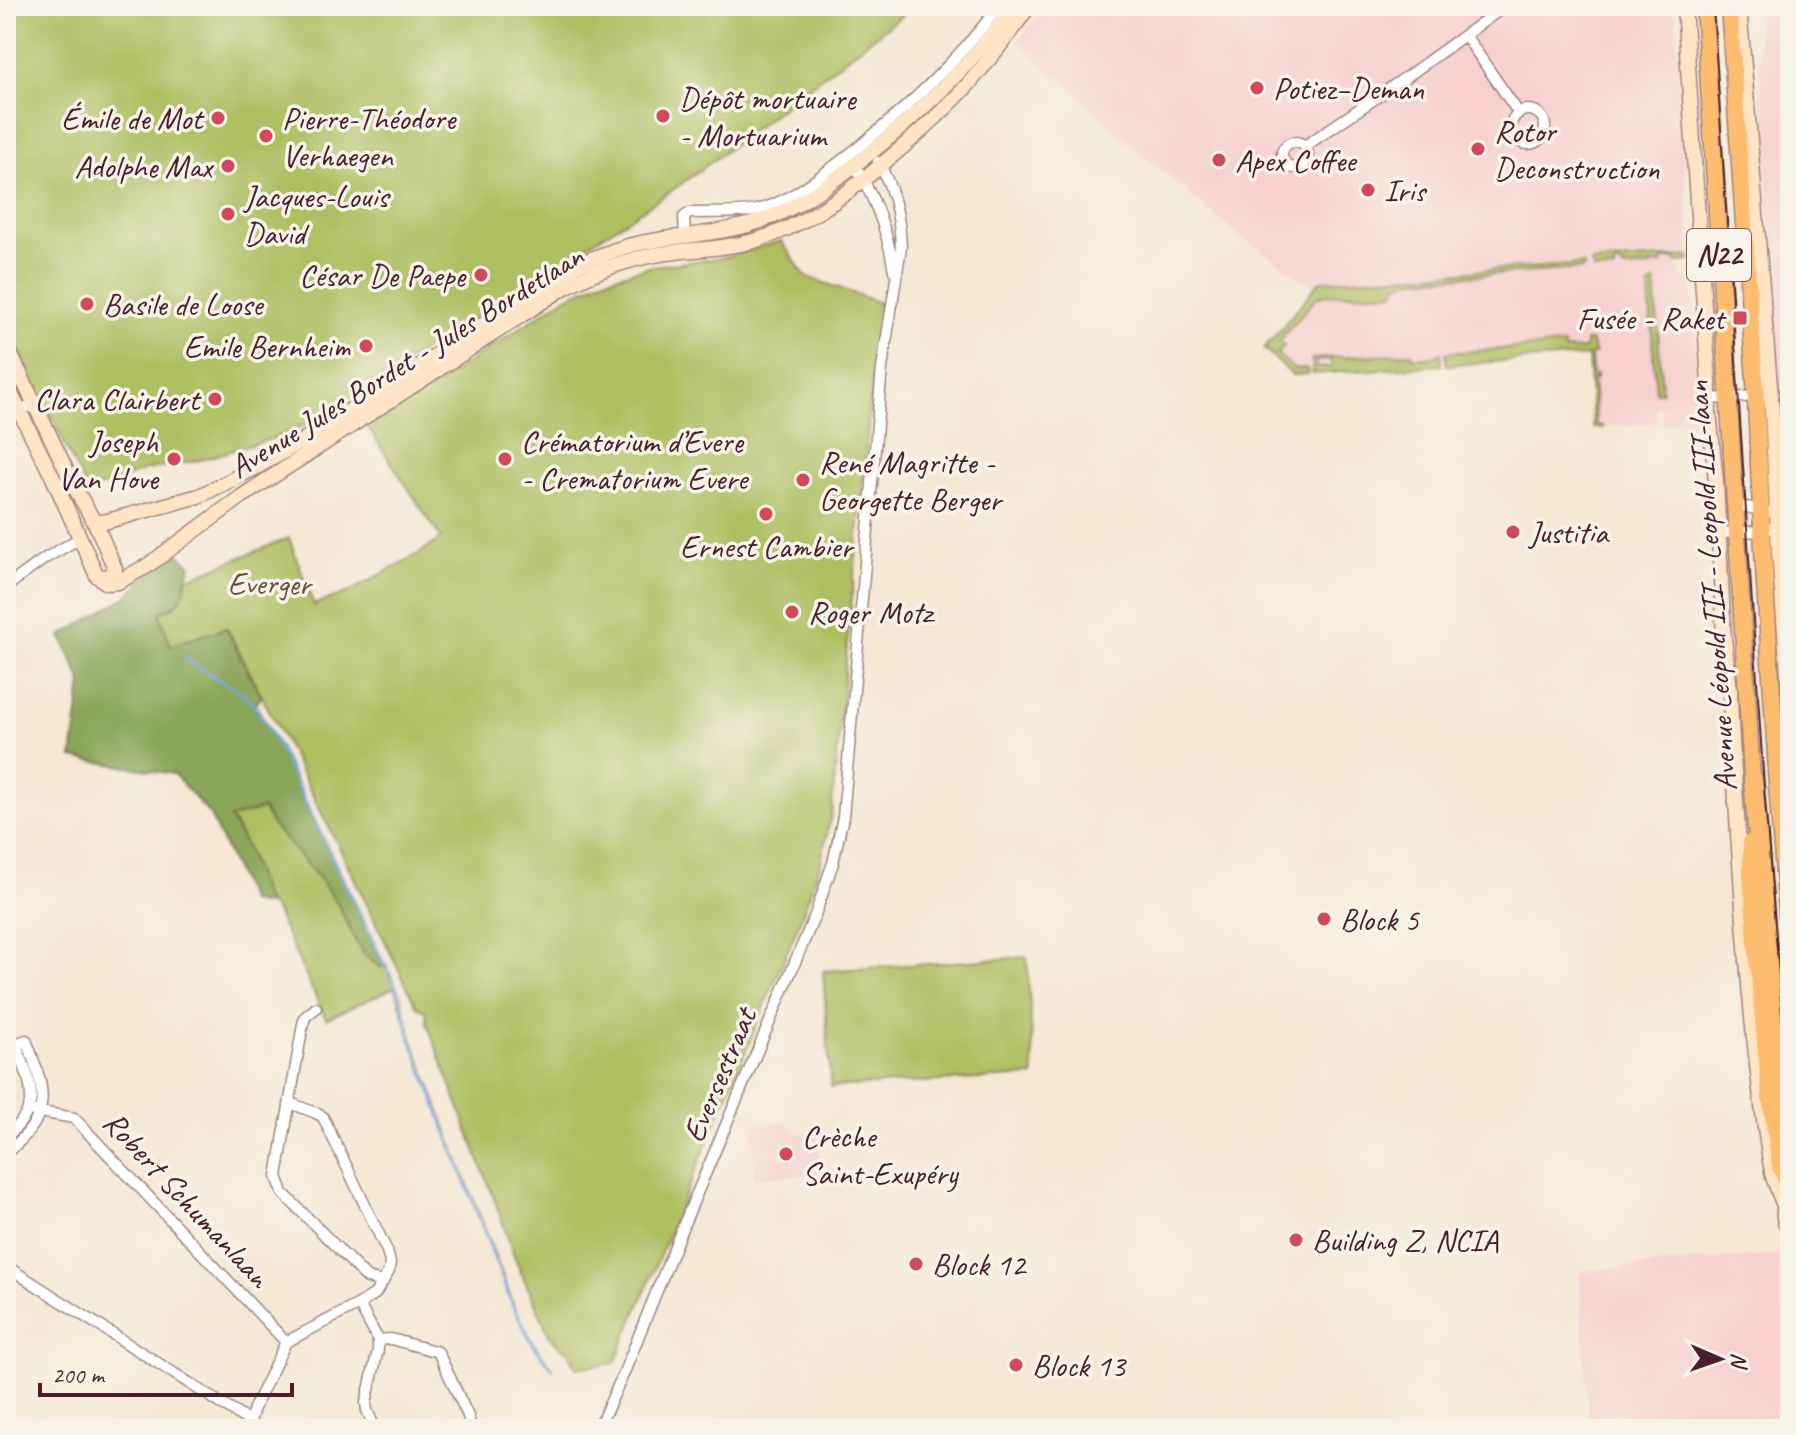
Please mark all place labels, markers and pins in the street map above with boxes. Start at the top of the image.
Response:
place label: Potiez–Deman [1273,68,1424,109]
place label: Dépôt mortuaire - Mortuarium [679,78,858,156]
marker: Potiez–Deman [1248,79,1266,97]
place label: Émile de Mot [61,98,205,139]
place label: Pierre-Théodore Verhaegen [282,98,458,176]
marker: Dépôt mortuaire - Mortuarium [654,107,672,125]
marker: Émile de Mot [209,109,227,127]
place label: Rotor Deconstruction [1494,111,1660,189]
marker: Pierre-Théodore Verhaegen [257,127,275,145]
place label: Apex Coffee [1235,140,1358,181]
marker: Rotor Deconstruction [1469,140,1487,158]
place label: Adolphe Max [74,146,215,187]
marker: Apex Coffee [1210,151,1228,169]
marker: Adolphe Max [219,157,237,175]
place label: Iris [1384,170,1427,211]
place label: Jacques-Louis David [242,176,391,254]
marker: Iris [1359,181,1377,199]
marker: Jacques-Louis David [219,205,237,223]
place label: César De Paepe [299,255,468,296]
marker: César De Paepe [472,266,490,284]
place label: Basile de Loose [103,284,265,325]
marker: Basile de Loose [78,295,96,313]
place label: Fusée - Raket [1577,298,1727,339]
marker: Fusée - Raket [1731,309,1749,327]
place label: Emile Bernheim [184,326,351,367]
marker: Emile Bernheim [357,337,375,355]
place label: Clara Clairbert [34,379,202,420]
marker: Clara Clairbert [206,390,224,408]
place label: Joseph Van Hove [57,421,161,499]
place label: Crématorium d’Evere - Crematorium Evere [521,421,750,499]
place label: René Magritte - Georgette Berger [819,442,1004,520]
marker: Joseph Van Hove [165,450,183,468]
marker: Crématorium d’Evere - Crematorium Evere [496,450,514,468]
marker: René Magritte - Georgette Berger [794,471,812,489]
marker: Ernest Cambier [757,505,775,523]
place label: Justitia [1527,512,1610,553]
marker: Justitia [1504,523,1522,541]
place label: Ernest Cambier [680,526,855,567]
place label: Roger Motz [808,592,936,633]
marker: Roger Motz [783,603,801,621]
place label: Block 5 [1340,899,1420,940]
marker: Block 5 [1315,910,1333,928]
place label: Crèche Saint-Exupéry [802,1116,960,1194]
marker: Crèche Saint-Exupéry [777,1145,795,1163]
place label: Building Z, NCIA [1312,1220,1499,1261]
marker: Building Z, NCIA [1287,1231,1305,1249]
place label: Block 12 [932,1244,1028,1285]
marker: Block 12 [907,1255,925,1273]
place label: Block 13 [1032,1345,1128,1386]
marker: Block 13 [1007,1356,1025,1374]

